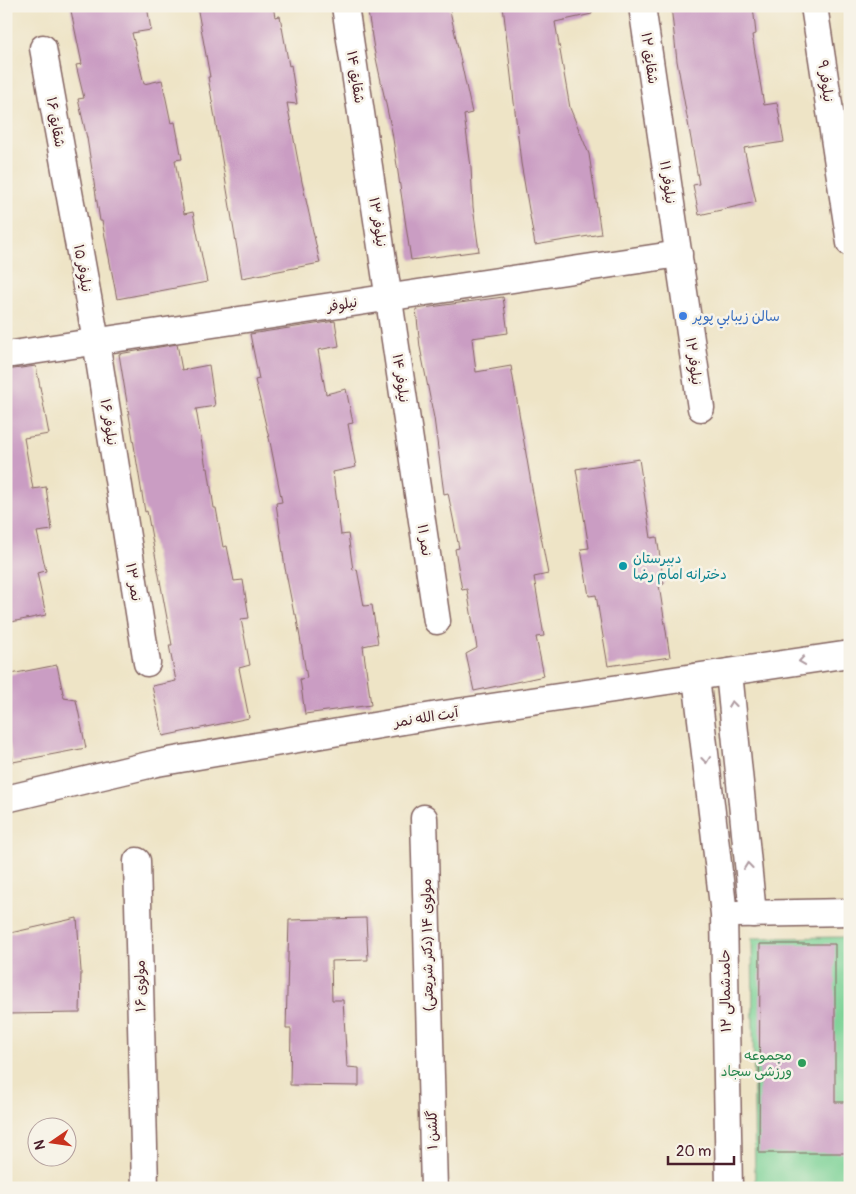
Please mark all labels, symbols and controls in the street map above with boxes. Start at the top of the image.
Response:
street label: شقایق ۱۲ [637,31,662,85]
street label: شقایق ۱۴ [343,50,368,105]
street label: نیلوفر ۹ [813,59,837,103]
street label: شقایق ۱۶ [43,95,68,149]
street label: نیلوفر ۱۱ [655,159,679,205]
street label: نیلوفر ۱۳ [364,196,390,248]
street label: نیلوفر ۱۵ [69,243,95,293]
street label: نیلوفر [325,294,359,316]
place label: سالن زيبابي پوپر [692,308,780,329]
marker: سالن زيبابي پوپر [677,310,689,322]
street label: نیلوفر ۱۲ [681,336,705,386]
street label: نیلوفر ۱۴ [388,353,412,404]
street label: نیلوفر ۱۶ [95,398,121,447]
street label: نمر ۱۱ [414,523,435,557]
place label: دبیرستان دخترانه امام رضا [633,550,727,585]
marker: دبیرستان دخترانه امام رضا [617,560,629,572]
street label: نمر ۱۳ [122,562,145,602]
one-way arrow [797,655,805,666]
one-way arrow [727,699,738,707]
street label: آیت الله نمر [392,704,460,731]
one-way arrow [700,756,711,764]
one-way arrow [743,861,754,869]
street label: مولوی ۱۴ (دکتر شریعتی) [418,878,437,1012]
street label: حامدشمالی ۱۲ [716,949,735,1033]
street label: مولوی ۱۶ [132,960,149,1012]
place label: مجموعه ورزشی سجاد [721,1047,792,1080]
marker: مجموعه ورزشی سجاد [796,1057,808,1069]
street label: گلشن ۱ [424,1110,441,1150]
north arrow [28,1116,78,1166]
scale bar [668,1134,735,1166]
text: N [30,1138,49,1151]
text: 20 m [676,1142,711,1161]

